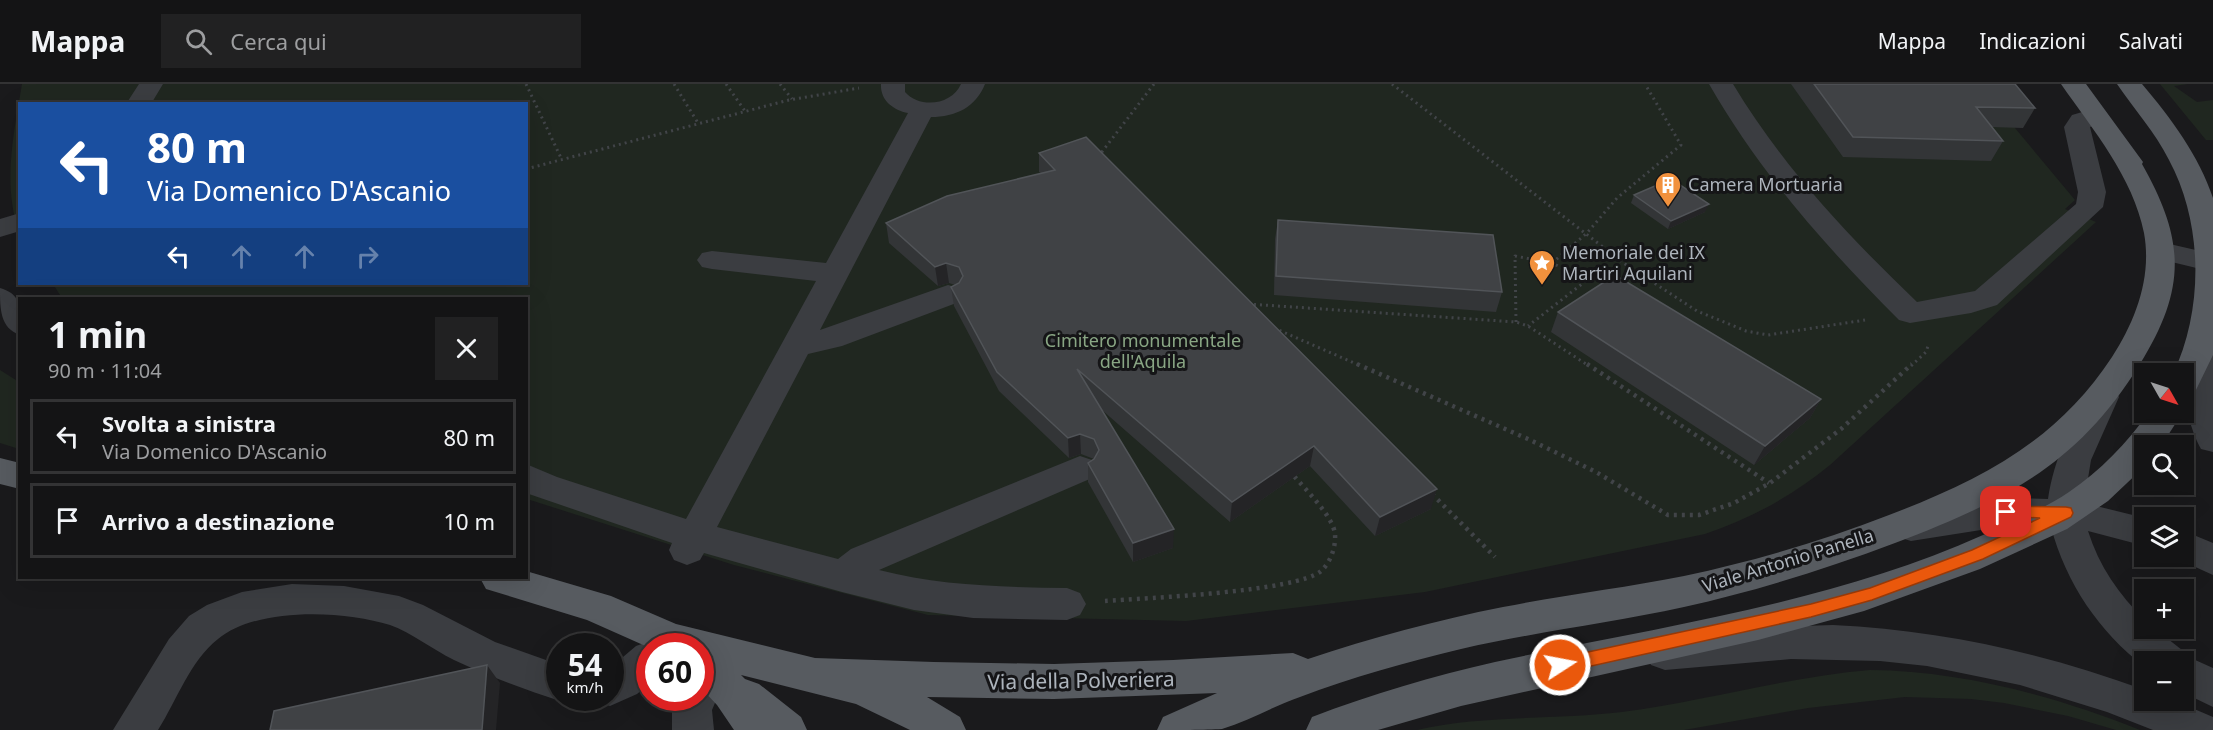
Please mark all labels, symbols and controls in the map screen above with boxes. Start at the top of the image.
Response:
search box [161,14,581,68]
text: Mappa [30,22,125,60]
icon: search [182,25,215,58]
text: Cerca qui [230,26,327,56]
text: Mappa [1878,27,1946,55]
text: Indicazioni [1979,27,2086,55]
text: Salvati [2119,27,2183,55]
text: 80 m [147,118,247,175]
icon: left [48,126,126,204]
building icon: Camera Mortuaria [1653,170,1683,208]
text: Via Domenico D'Ascanio [147,172,451,209]
place label: Camera Mortuaria [1688,172,1843,196]
icon: left [162,240,195,273]
icon: ahead [225,240,258,273]
icon: ahead [288,240,321,273]
icon: right [351,240,384,273]
place label: Memoriale dei IX Martiri Aquilani [1562,240,1705,285]
place icon: Memoriale dei IX Martiri Aquilani [1527,248,1557,286]
text: 1 min [48,310,147,359]
button: close [435,317,498,380]
park label: Cimitero monumentale dell'Aquila [1045,328,1241,373]
text: 90 m · 11:04 [48,357,162,384]
north arrow [2134,363,2194,423]
map controls [2134,363,2194,711]
text: Svolta a sinistra [102,408,276,438]
icon: left [51,420,84,453]
text: 80 m [444,422,495,452]
button: search [2134,435,2194,495]
text: Via Domenico D'Ascanio [102,438,327,465]
pin [1980,486,2031,537]
icon: arrive [1989,495,2022,528]
icon: arrive [51,504,84,537]
text: Arrivo a destinazione [102,506,335,536]
text: 10 m [444,506,495,536]
button: layers [2134,507,2194,567]
street label: Viale Antonio Panella [1699,523,1876,598]
button: + [2134,579,2194,639]
speed limit sign: 60 [636,633,714,711]
position arrow [1528,633,1592,697]
text: 54 [568,644,602,685]
button: − [2134,651,2194,711]
street label: Via della Polveriera [987,664,1175,696]
text: km/h [567,677,603,697]

